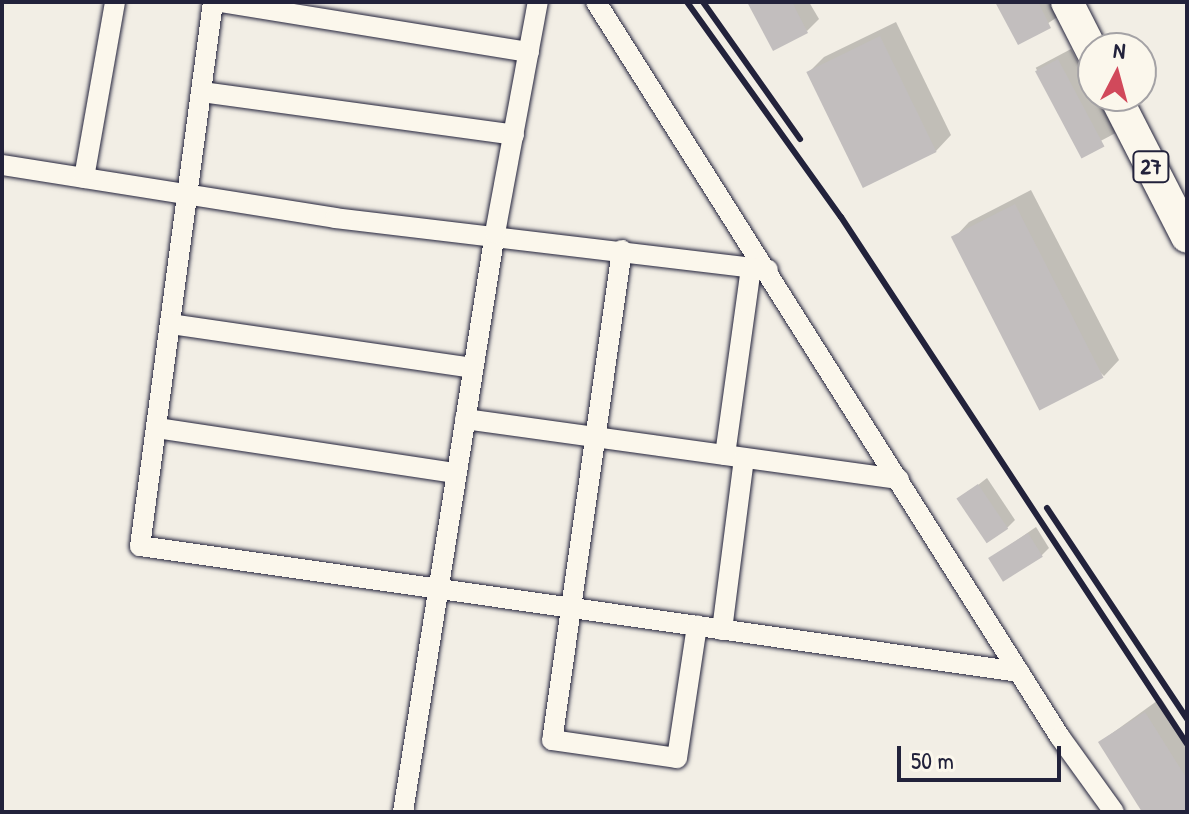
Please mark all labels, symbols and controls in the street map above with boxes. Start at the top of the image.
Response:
north arrow [1077,32,1157,112]
text: N [1112,35,1127,66]
road number: 27 [1131,149,1171,185]
scale bar [901,730,1065,780]
text: 50 m [911,744,954,776]

